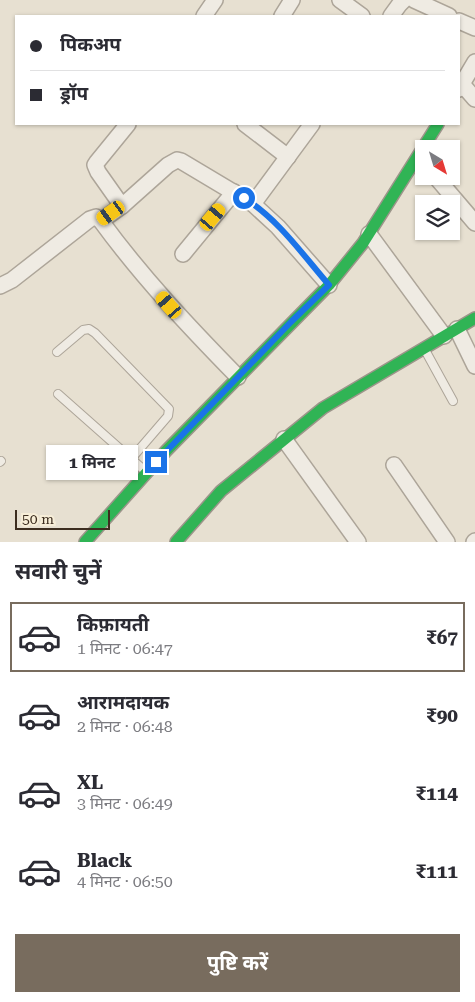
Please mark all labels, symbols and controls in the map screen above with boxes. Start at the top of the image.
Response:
text: पिकअप [60,33,121,56]
text: ड्रॉप [60,82,88,105]
north arrow [415,140,460,185]
map controls [415,140,460,240]
route start [233,187,255,209]
button: layers [415,195,460,240]
car [94,198,127,228]
car [197,201,228,233]
car [153,289,184,321]
callout: 1 मिनट [46,444,138,480]
route end [145,451,167,473]
text: 1 मिनट [69,453,115,472]
scale bar [15,507,110,530]
text: 50 m [22,511,54,527]
text: सवारी चुनें [15,559,102,584]
text: किफ़ायती [77,613,149,636]
icon: car [17,615,62,660]
text: ₹67 [426,626,458,649]
text: 1 मिनट · 06:47 [77,639,173,658]
text: आरामदायक [77,691,169,714]
icon: car [17,693,62,738]
text: ₹90 [426,704,458,727]
text: 2 मिनट · 06:48 [77,717,173,736]
icon: car [17,771,62,816]
text: XL [77,771,103,794]
text: ₹114 [415,782,458,805]
text: 3 मिनट · 06:49 [77,794,173,813]
icon: car [17,849,62,894]
text: Black [77,849,132,872]
text: ₹111 [415,860,458,883]
text: 4 मिनट · 06:50 [77,872,173,891]
button: पुष्टि करें [15,934,460,992]

